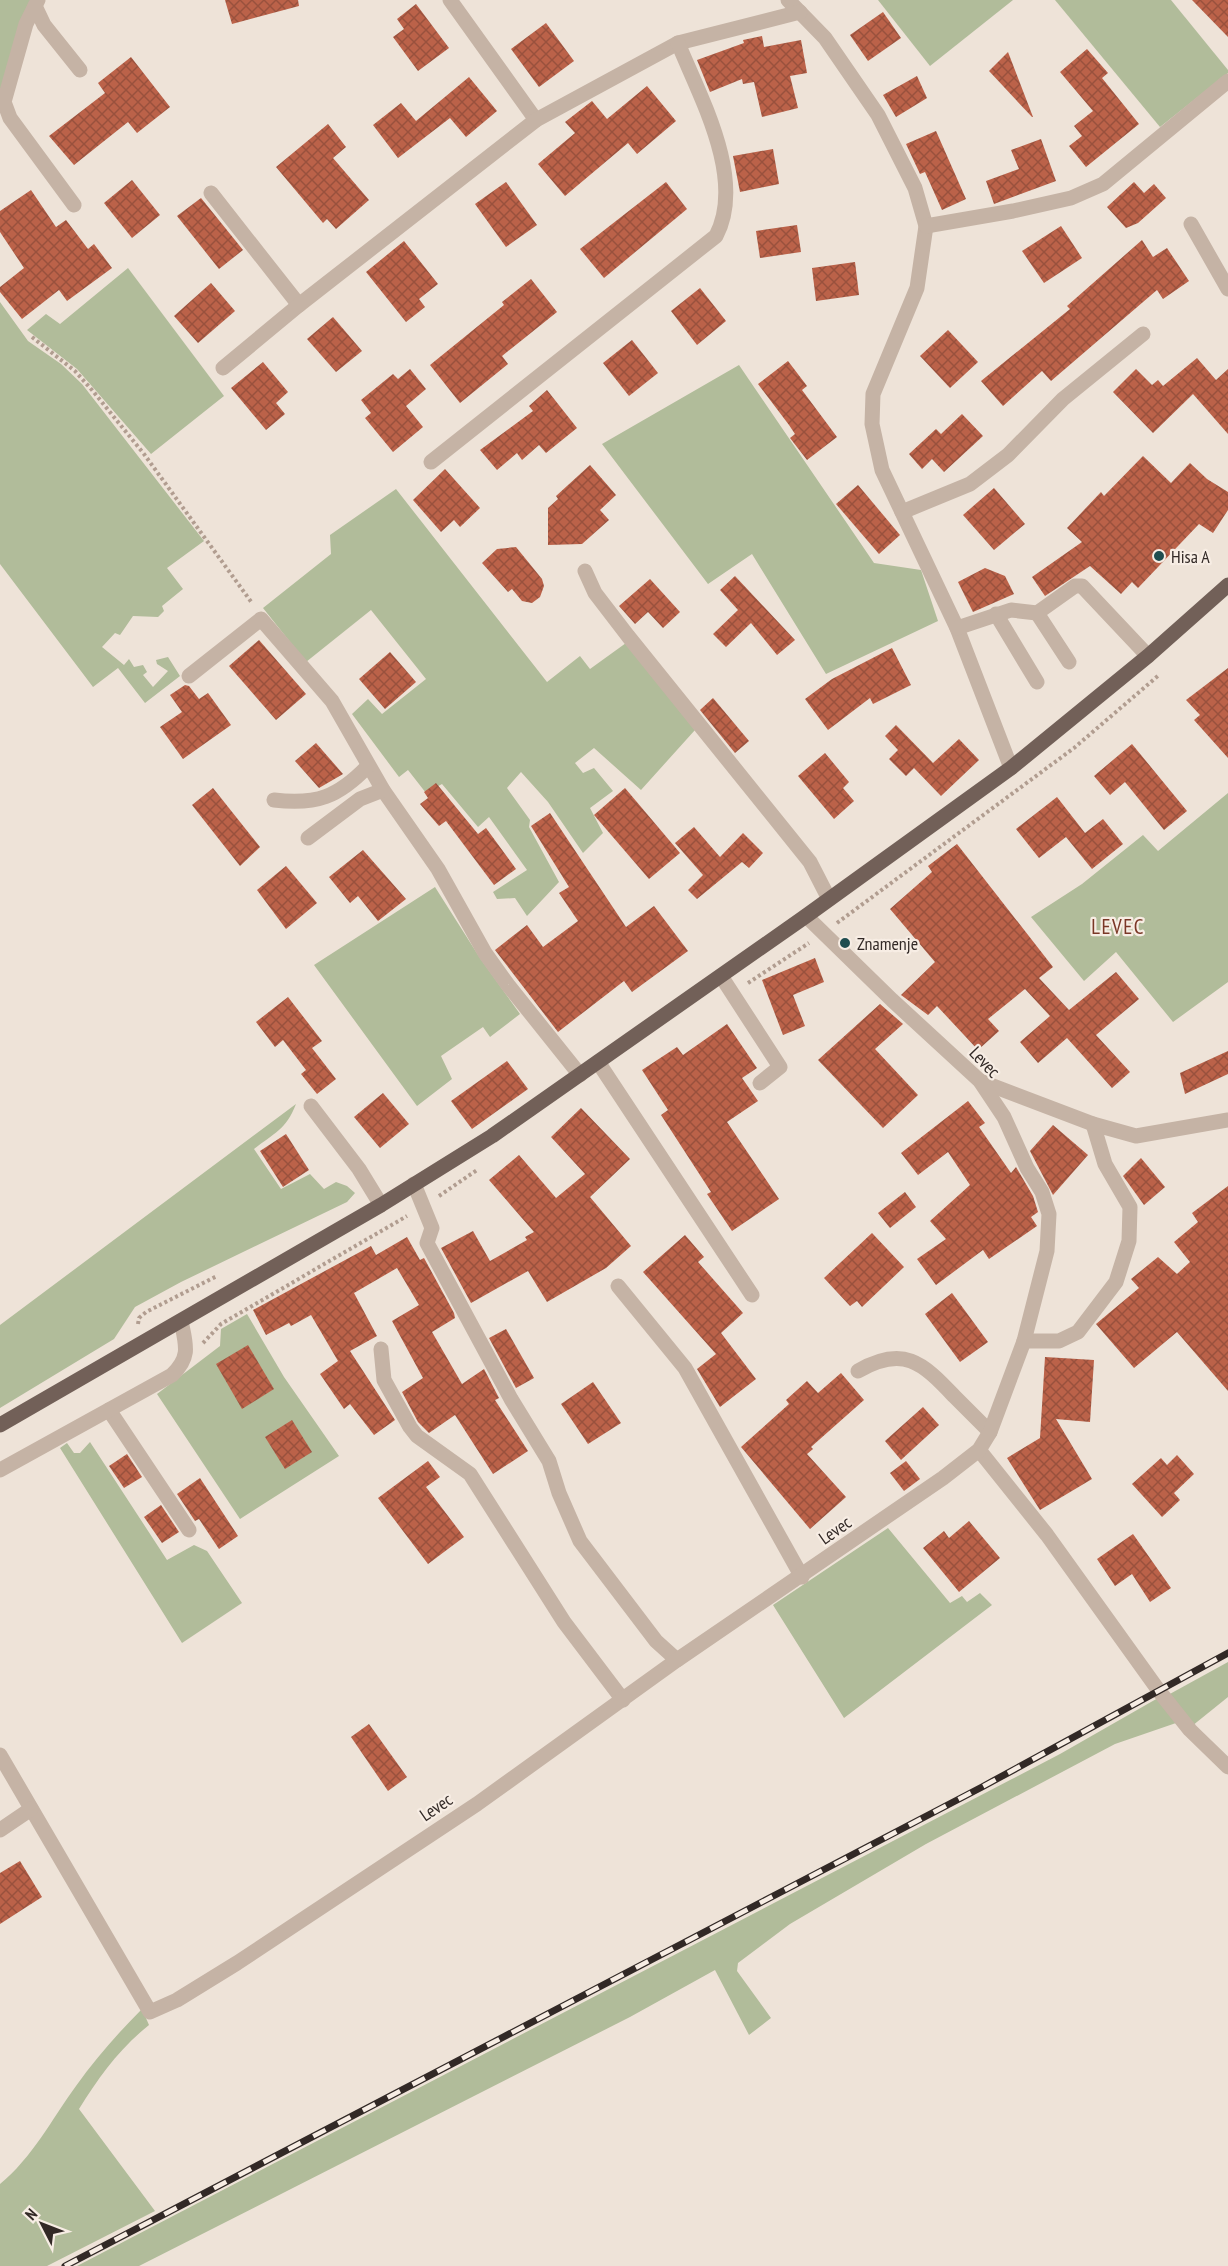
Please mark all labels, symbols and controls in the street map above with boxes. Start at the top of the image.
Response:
place label: Hisa A [1171,545,1210,568]
marker: Hisa A [1152,549,1166,563]
district label: LEVEC [1091,913,1145,940]
place label: Znamenje [857,932,918,955]
marker: Znamenje [838,936,852,950]
street label: Levec [965,1042,1006,1083]
street label: Levec [814,1510,856,1549]
street label: Levec [415,1787,457,1826]
north arrow [12,2194,72,2254]
text: N [21,2204,41,2224]

